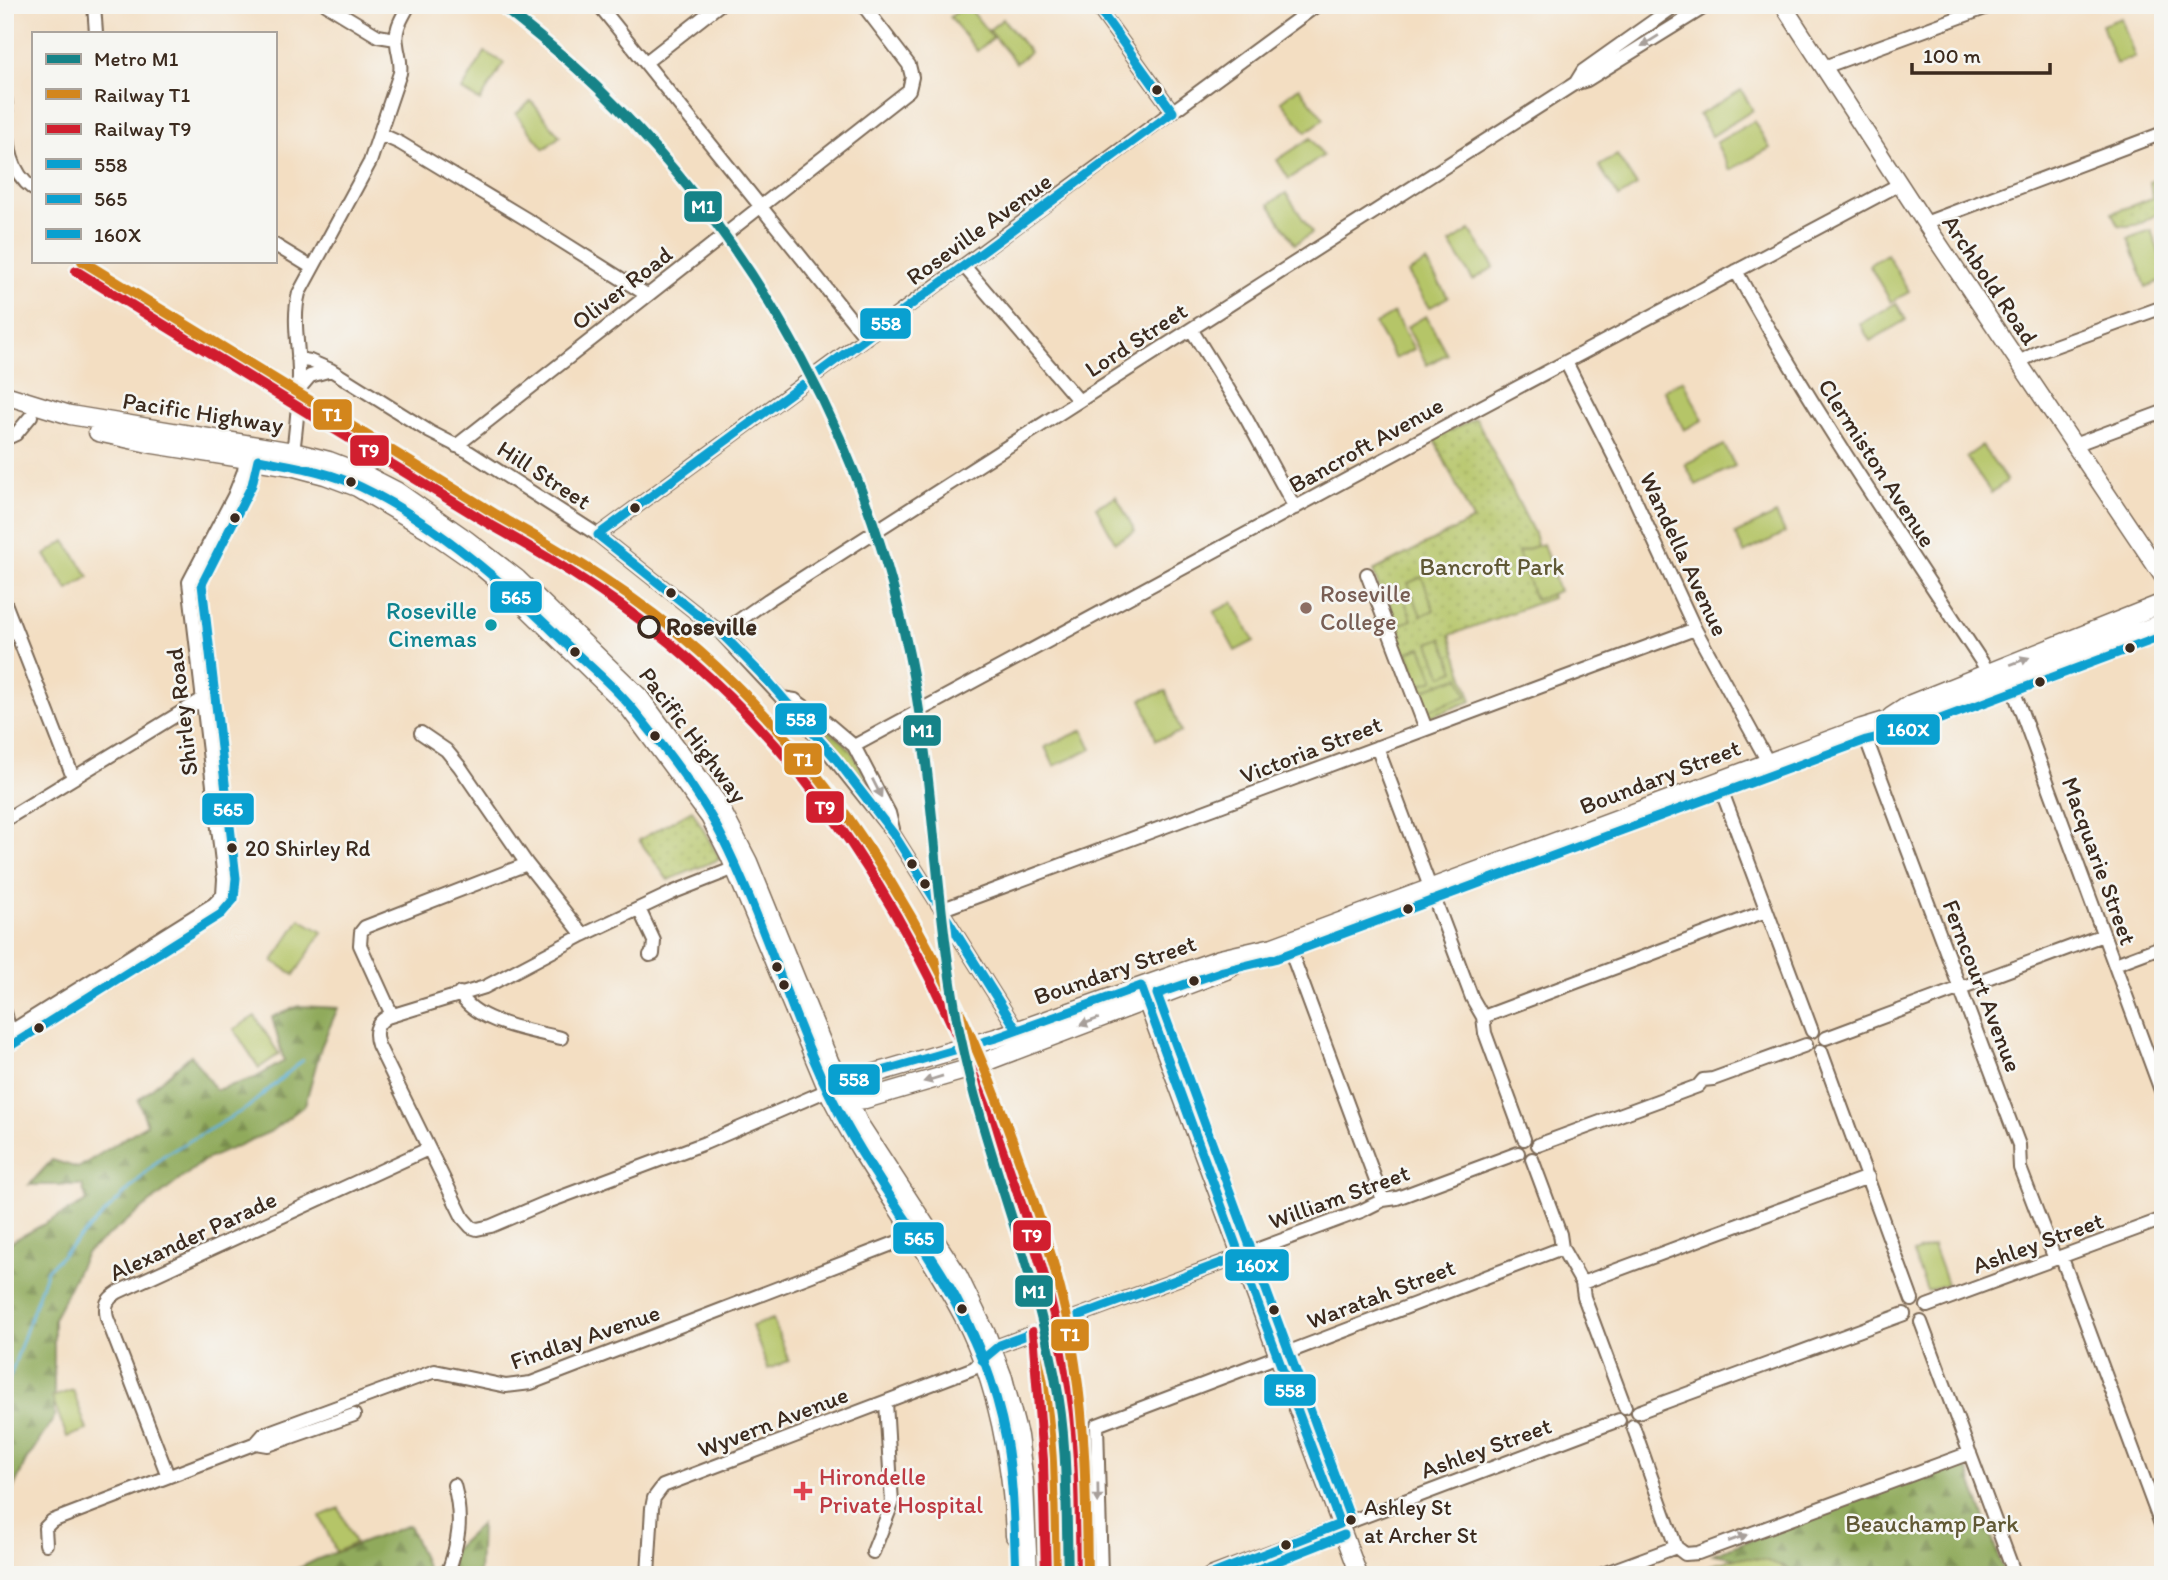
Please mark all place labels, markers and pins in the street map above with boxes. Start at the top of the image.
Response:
unlabelled marker [1150,83,1164,97]
unlabelled marker [344,475,358,489]
unlabelled marker [628,501,642,515]
unlabelled marker [228,511,242,525]
place label: Roseville College [1320,579,1411,636]
unlabelled marker [664,586,678,600]
place label: Roseville Cinemas [386,596,477,653]
marker: Roseville College [1298,600,1314,616]
place label: Roseville [666,612,757,641]
marker: Roseville [638,616,660,638]
marker: Roseville Cinemas [483,617,499,633]
unlabelled marker [2123,641,2137,655]
unlabelled marker [568,645,582,659]
unlabelled marker [2033,675,2047,689]
unlabelled marker [648,729,662,743]
place label: 20 Shirley Rd [245,835,370,862]
marker: 20 Shirley Rd [225,841,239,855]
unlabelled marker [905,857,919,871]
unlabelled marker [918,877,932,891]
unlabelled marker [1401,902,1415,916]
unlabelled marker [770,960,784,974]
unlabelled marker [1187,974,1201,988]
unlabelled marker [777,978,791,992]
unlabelled marker [32,1021,46,1035]
unlabelled marker [955,1302,969,1316]
unlabelled marker [1267,1303,1281,1317]
place label: Hirondelle Private Hospital [819,1462,983,1519]
marker: Hirondelle Private Hospital [793,1481,813,1501]
place label: Ashley St at Archer St [1364,1494,1477,1549]
marker: Ashley St at Archer St [1344,1513,1358,1527]
unlabelled marker [1279,1538,1293,1552]

